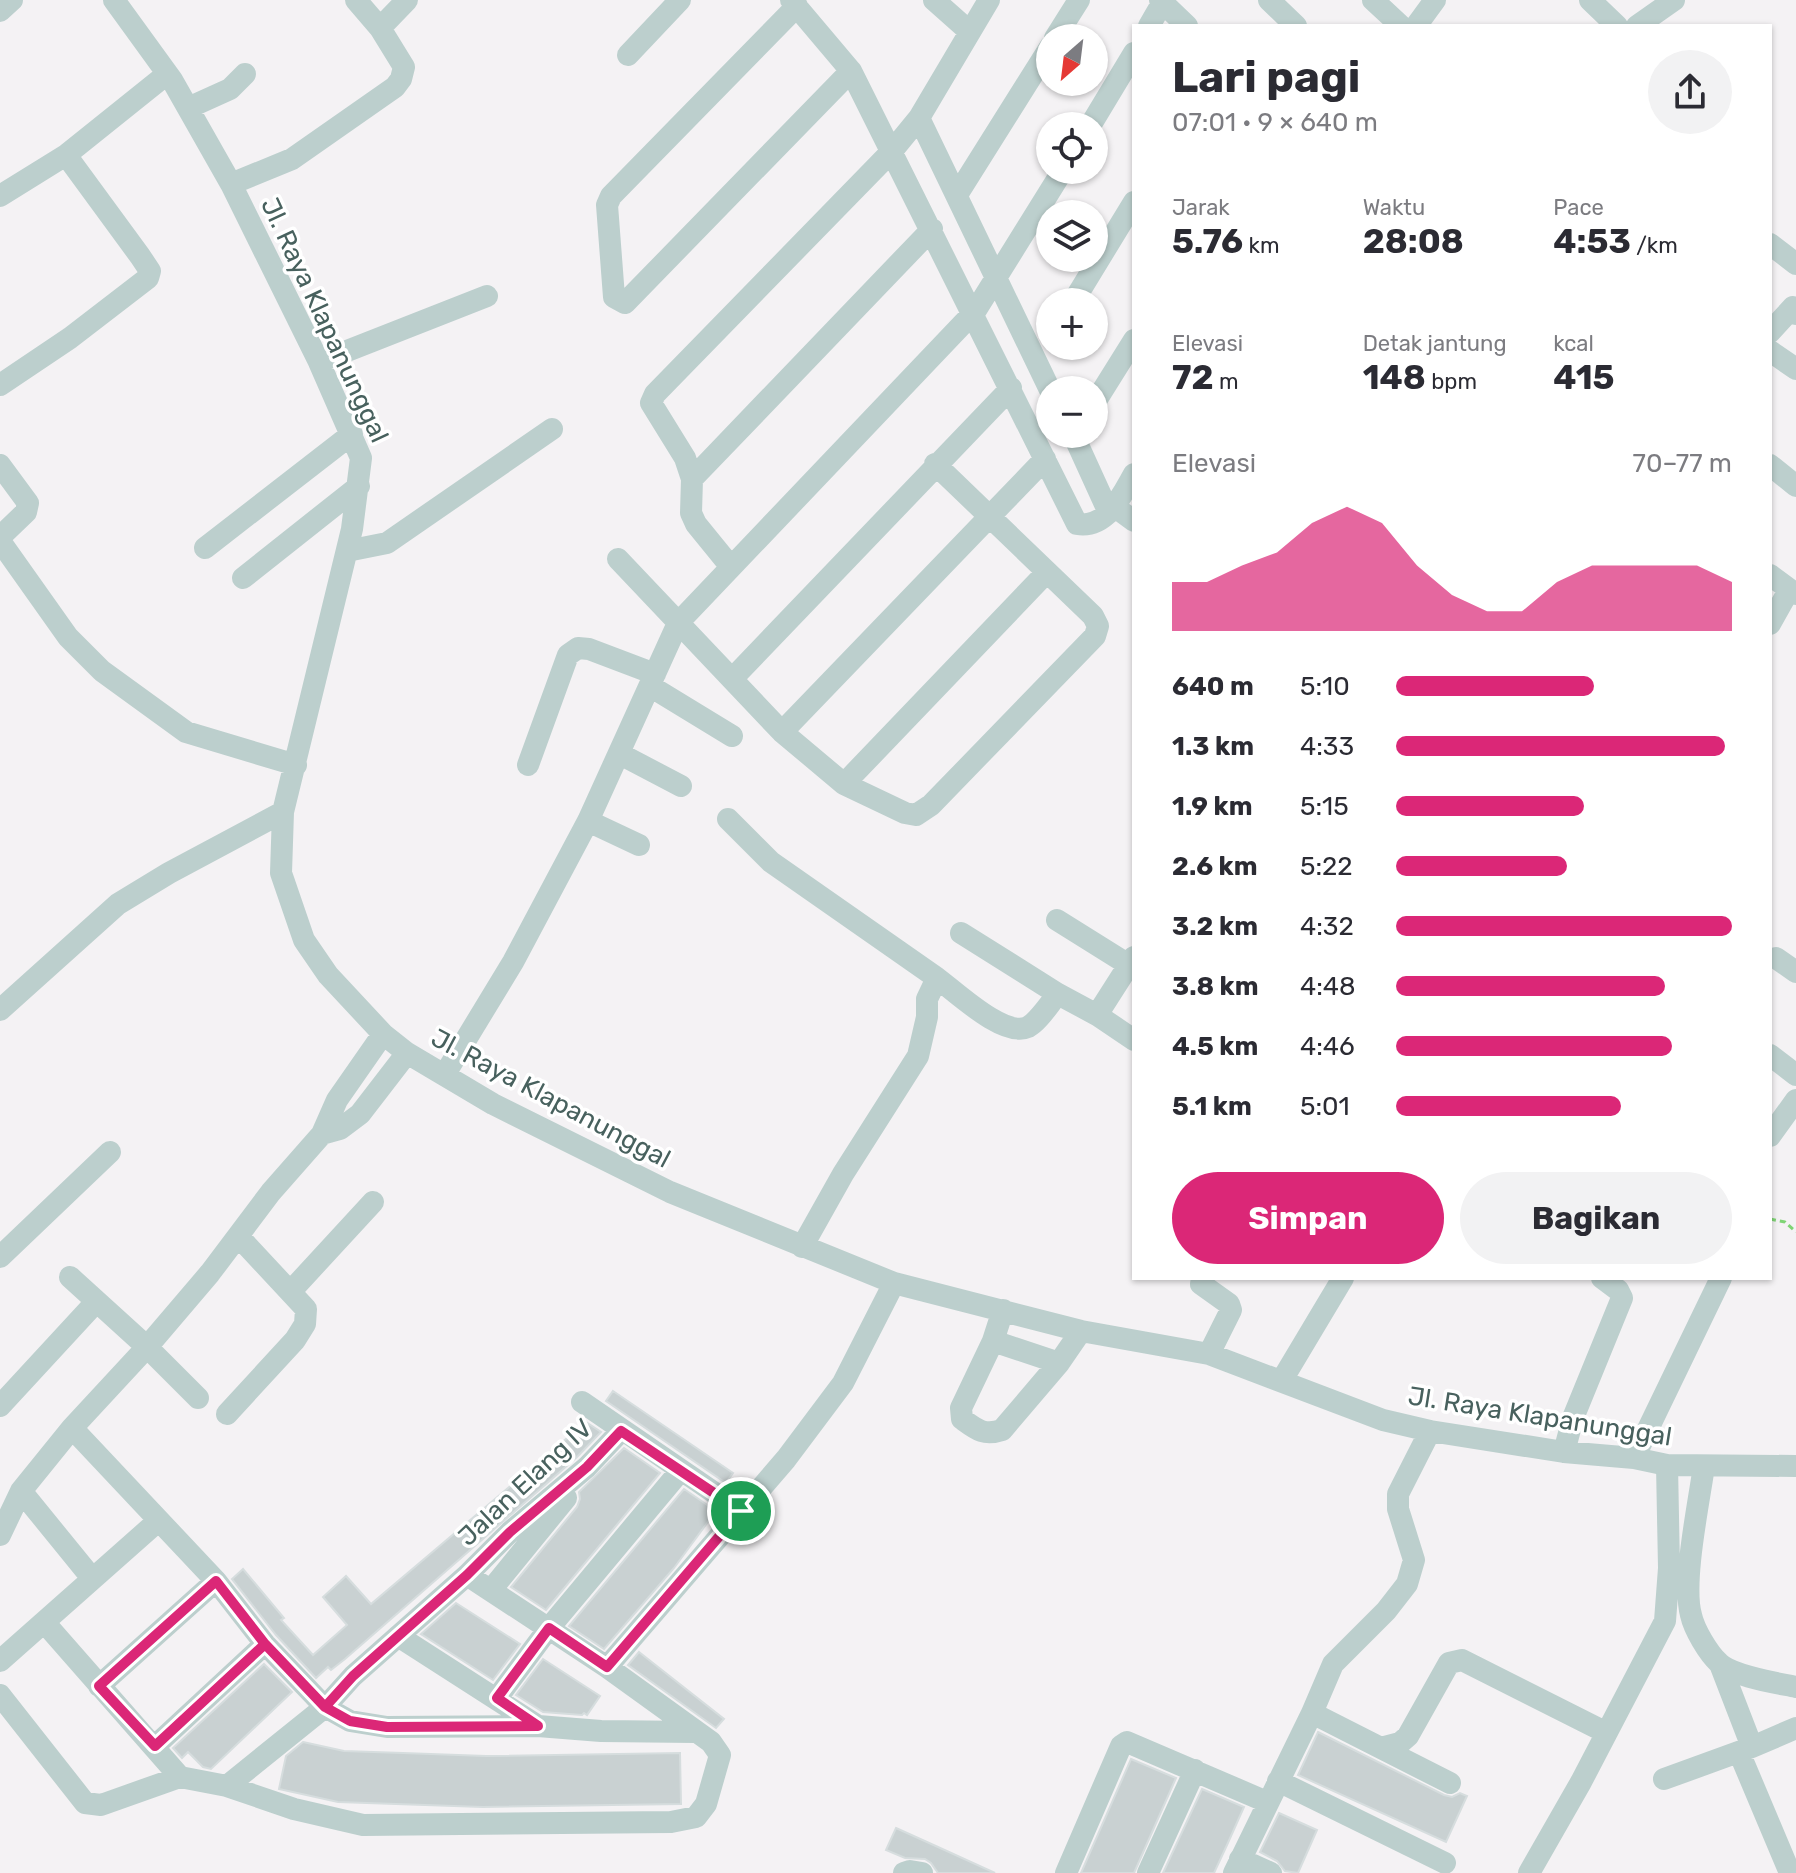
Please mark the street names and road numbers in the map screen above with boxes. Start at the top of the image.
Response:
street label: Jl. Raya Klapanunggal [254,193,395,447]
street label: Jl. Raya Klapanunggal [426,1022,676,1175]
street label: Jl. Raya Klapanunggal [1406,1380,1674,1453]
street label: Jalan Elang IV [452,1412,599,1552]

